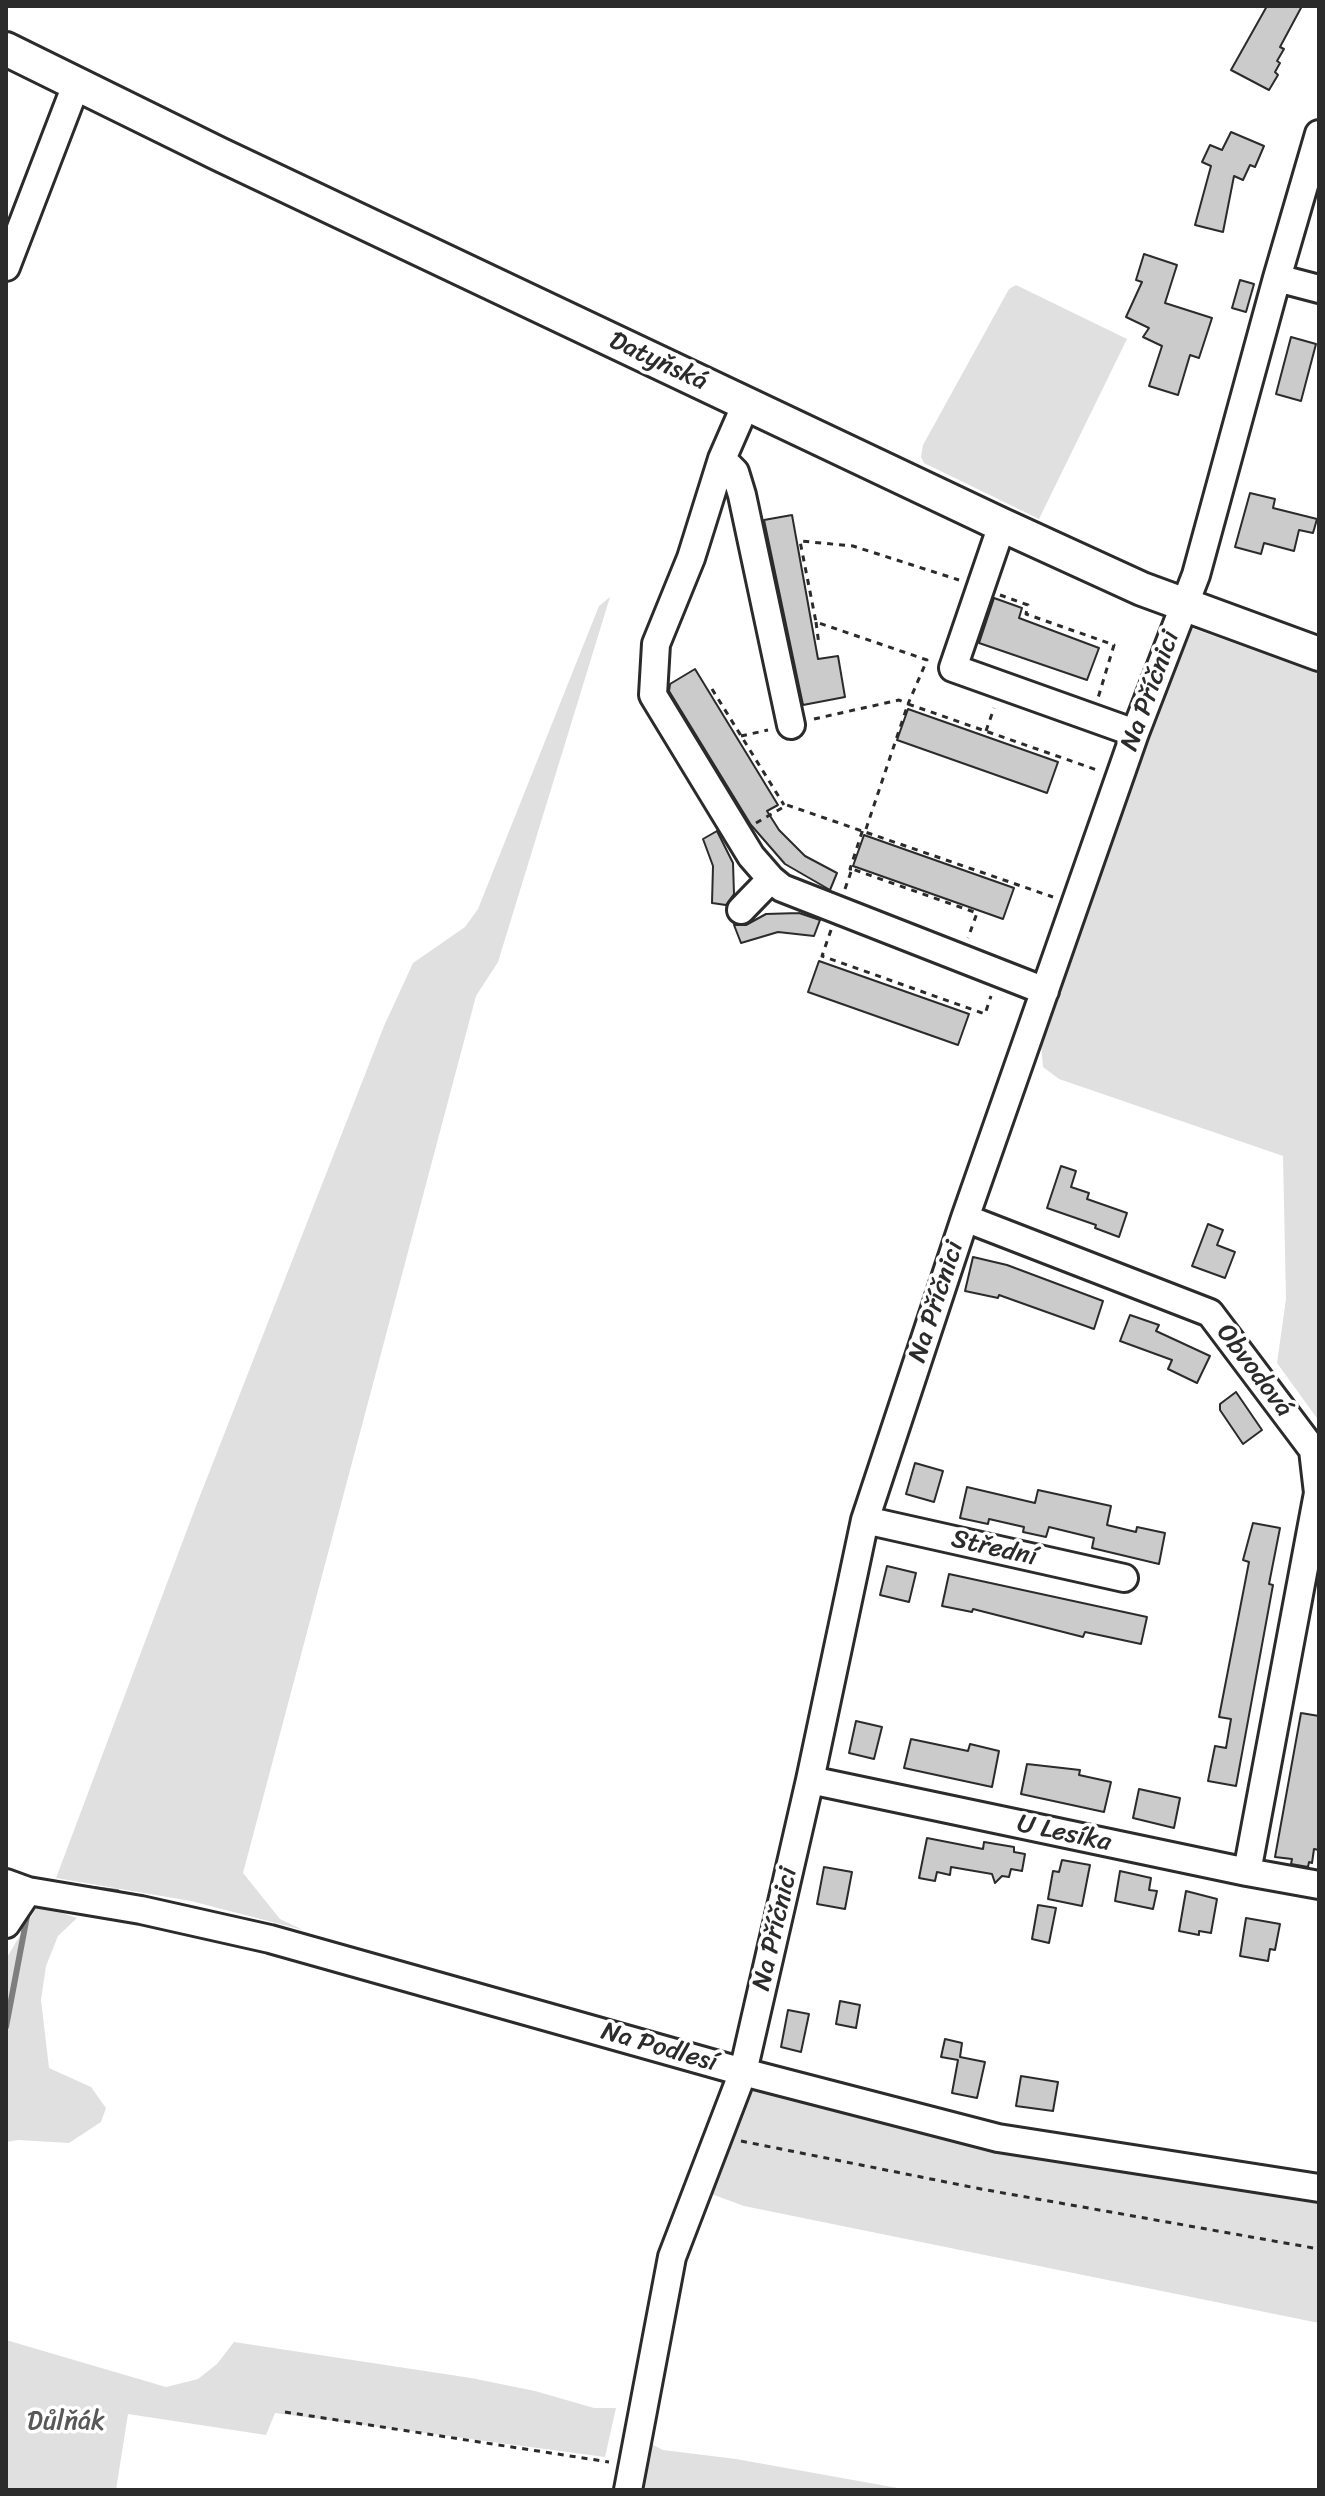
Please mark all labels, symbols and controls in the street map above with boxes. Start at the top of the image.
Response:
street label: Datyňská [604,326,712,398]
street label: Na Příčnici [1115,627,1187,755]
street label: Na Příčnici [903,1237,971,1367]
street label: Obvodová [1209,1318,1299,1424]
street label: Střední [948,1524,1040,1574]
street label: U Lesíka [1014,1809,1114,1859]
street label: Na Příčnici [747,1864,805,1994]
street label: Na Podlesí [597,2017,721,2079]
park label: Důlňák [27,2406,105,2438]

